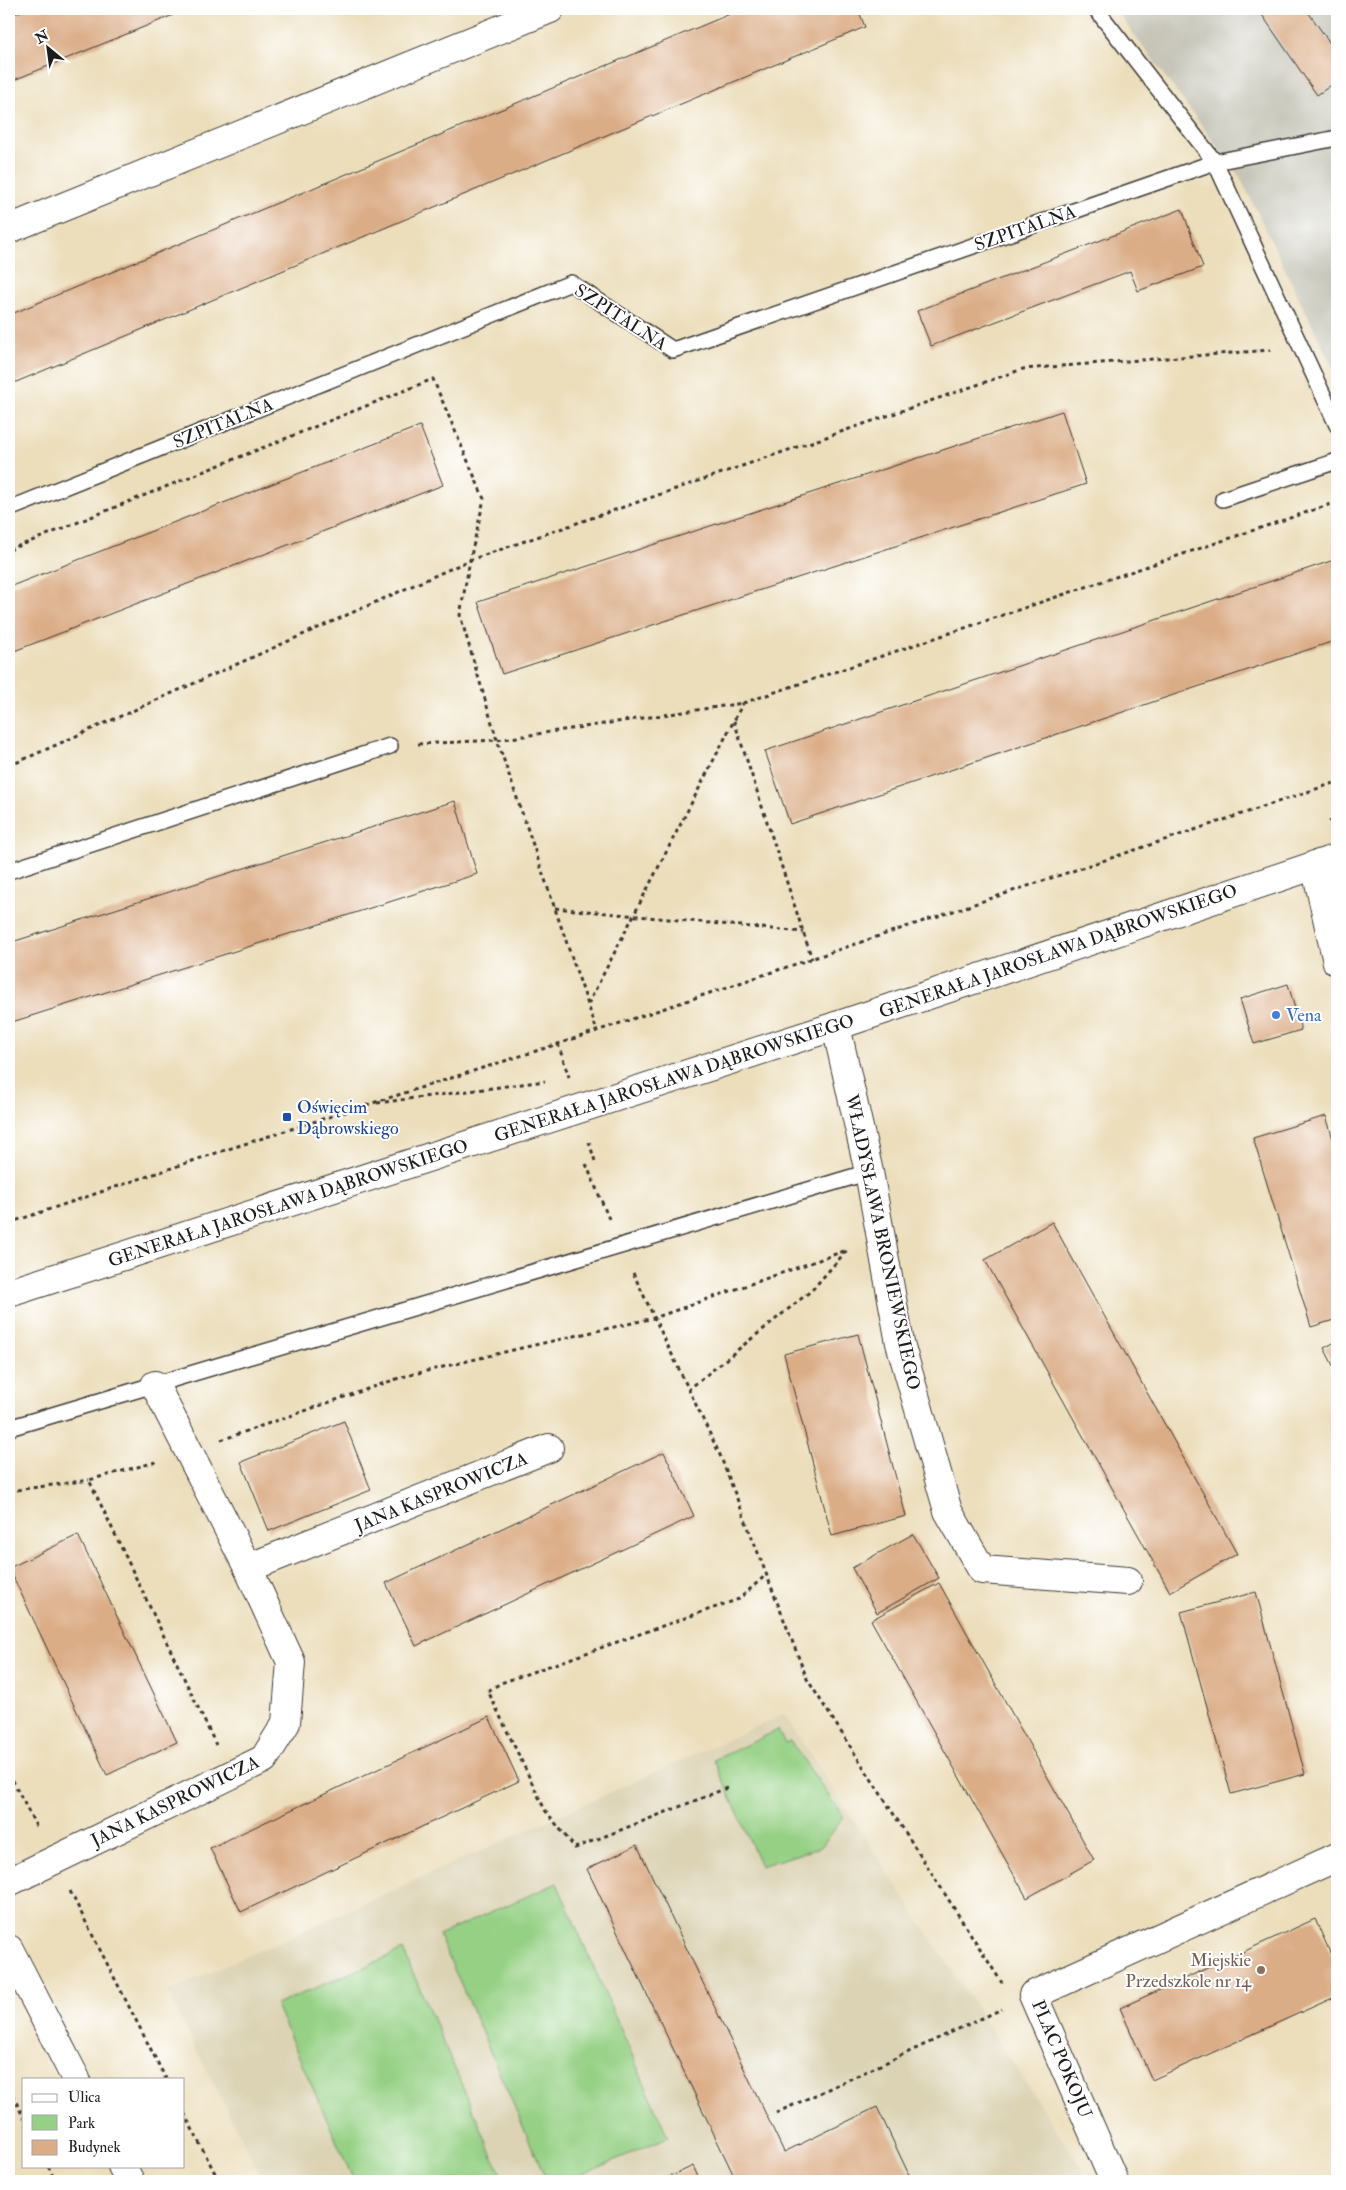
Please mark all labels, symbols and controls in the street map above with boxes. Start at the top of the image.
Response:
north arrow [22,22,72,72]
text: N [31,26,52,48]
street label: SZPITALNA [971,200,1079,257]
street label: SZPITALNA [570,279,672,356]
street label: SZPITALNA [170,393,277,454]
street label: GENERAŁA JAROSŁAWA DĄBROWSKIEGO [876,879,1240,1024]
place label: Vena [1286,1004,1322,1027]
street label: GENERAŁA JAROSŁAWA DĄBROWSKIEGO [491,1009,857,1148]
marker: Vena [1270,1009,1282,1021]
street label: WŁADYSŁAWA BRONIEWSKIEGO [840,1091,925,1392]
place label: Oświęcim Dąbrowskiego [297,1096,399,1140]
marker: Oświęcim Dąbrowskiego [281,1111,293,1123]
street label: GENERAŁA JAROSŁAWA DĄBROWSKIEGO [105,1134,471,1273]
street label: JANA KASPROWICZA [350,1447,532,1538]
street label: JANA KASPROWICZA [86,1750,264,1853]
place label: Miejskie Przedszkole nr 14 [1125,1949,1252,1993]
marker: Miejskie Przedszkole nr 14 [1255,1964,1267,1976]
street label: PLAC POKOJU [1026,1997,1097,2122]
legend [22,2078,185,2168]
text: Ulica [68,2088,101,2107]
text: Park [68,2114,95,2133]
text: Budynek [68,2138,121,2157]

